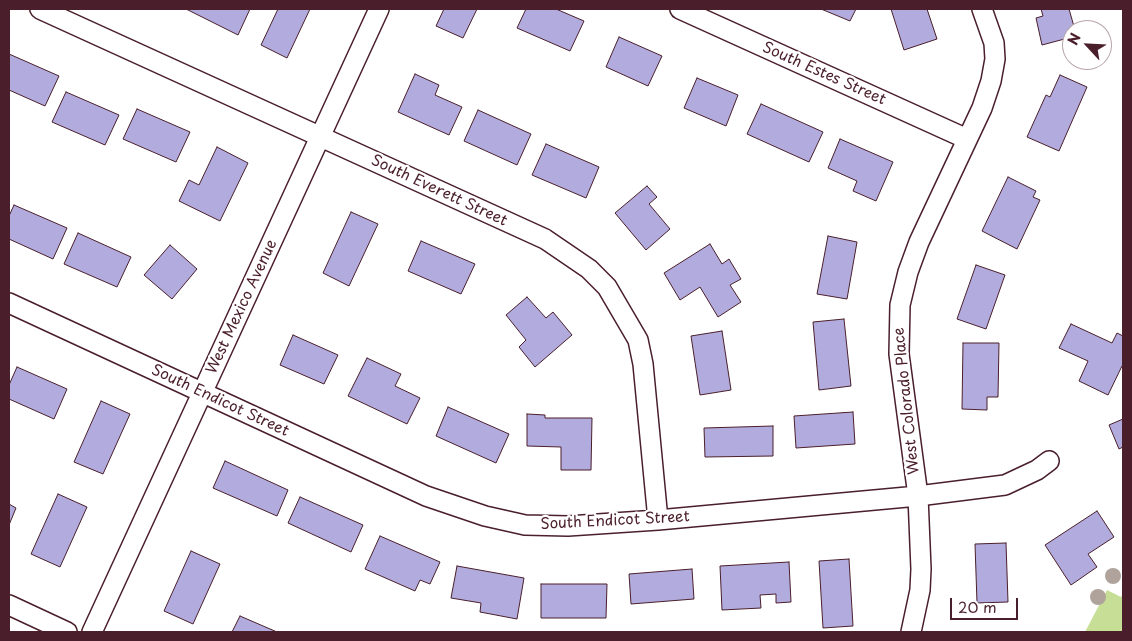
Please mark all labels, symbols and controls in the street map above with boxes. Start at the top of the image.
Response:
north arrow [1062,20,1112,70]
text: N [1062,29,1086,48]
street label: South Estes Street [760,39,888,109]
street label: South Everett Street [368,152,510,230]
street label: West Mexico Avenue [203,237,281,377]
street label: West Colorado Place [890,327,924,475]
street label: South Endicot Street [149,361,291,441]
street label: South Endicot Street [540,508,690,534]
scale bar [952,588,1020,620]
text: 20 m [958,595,997,618]

